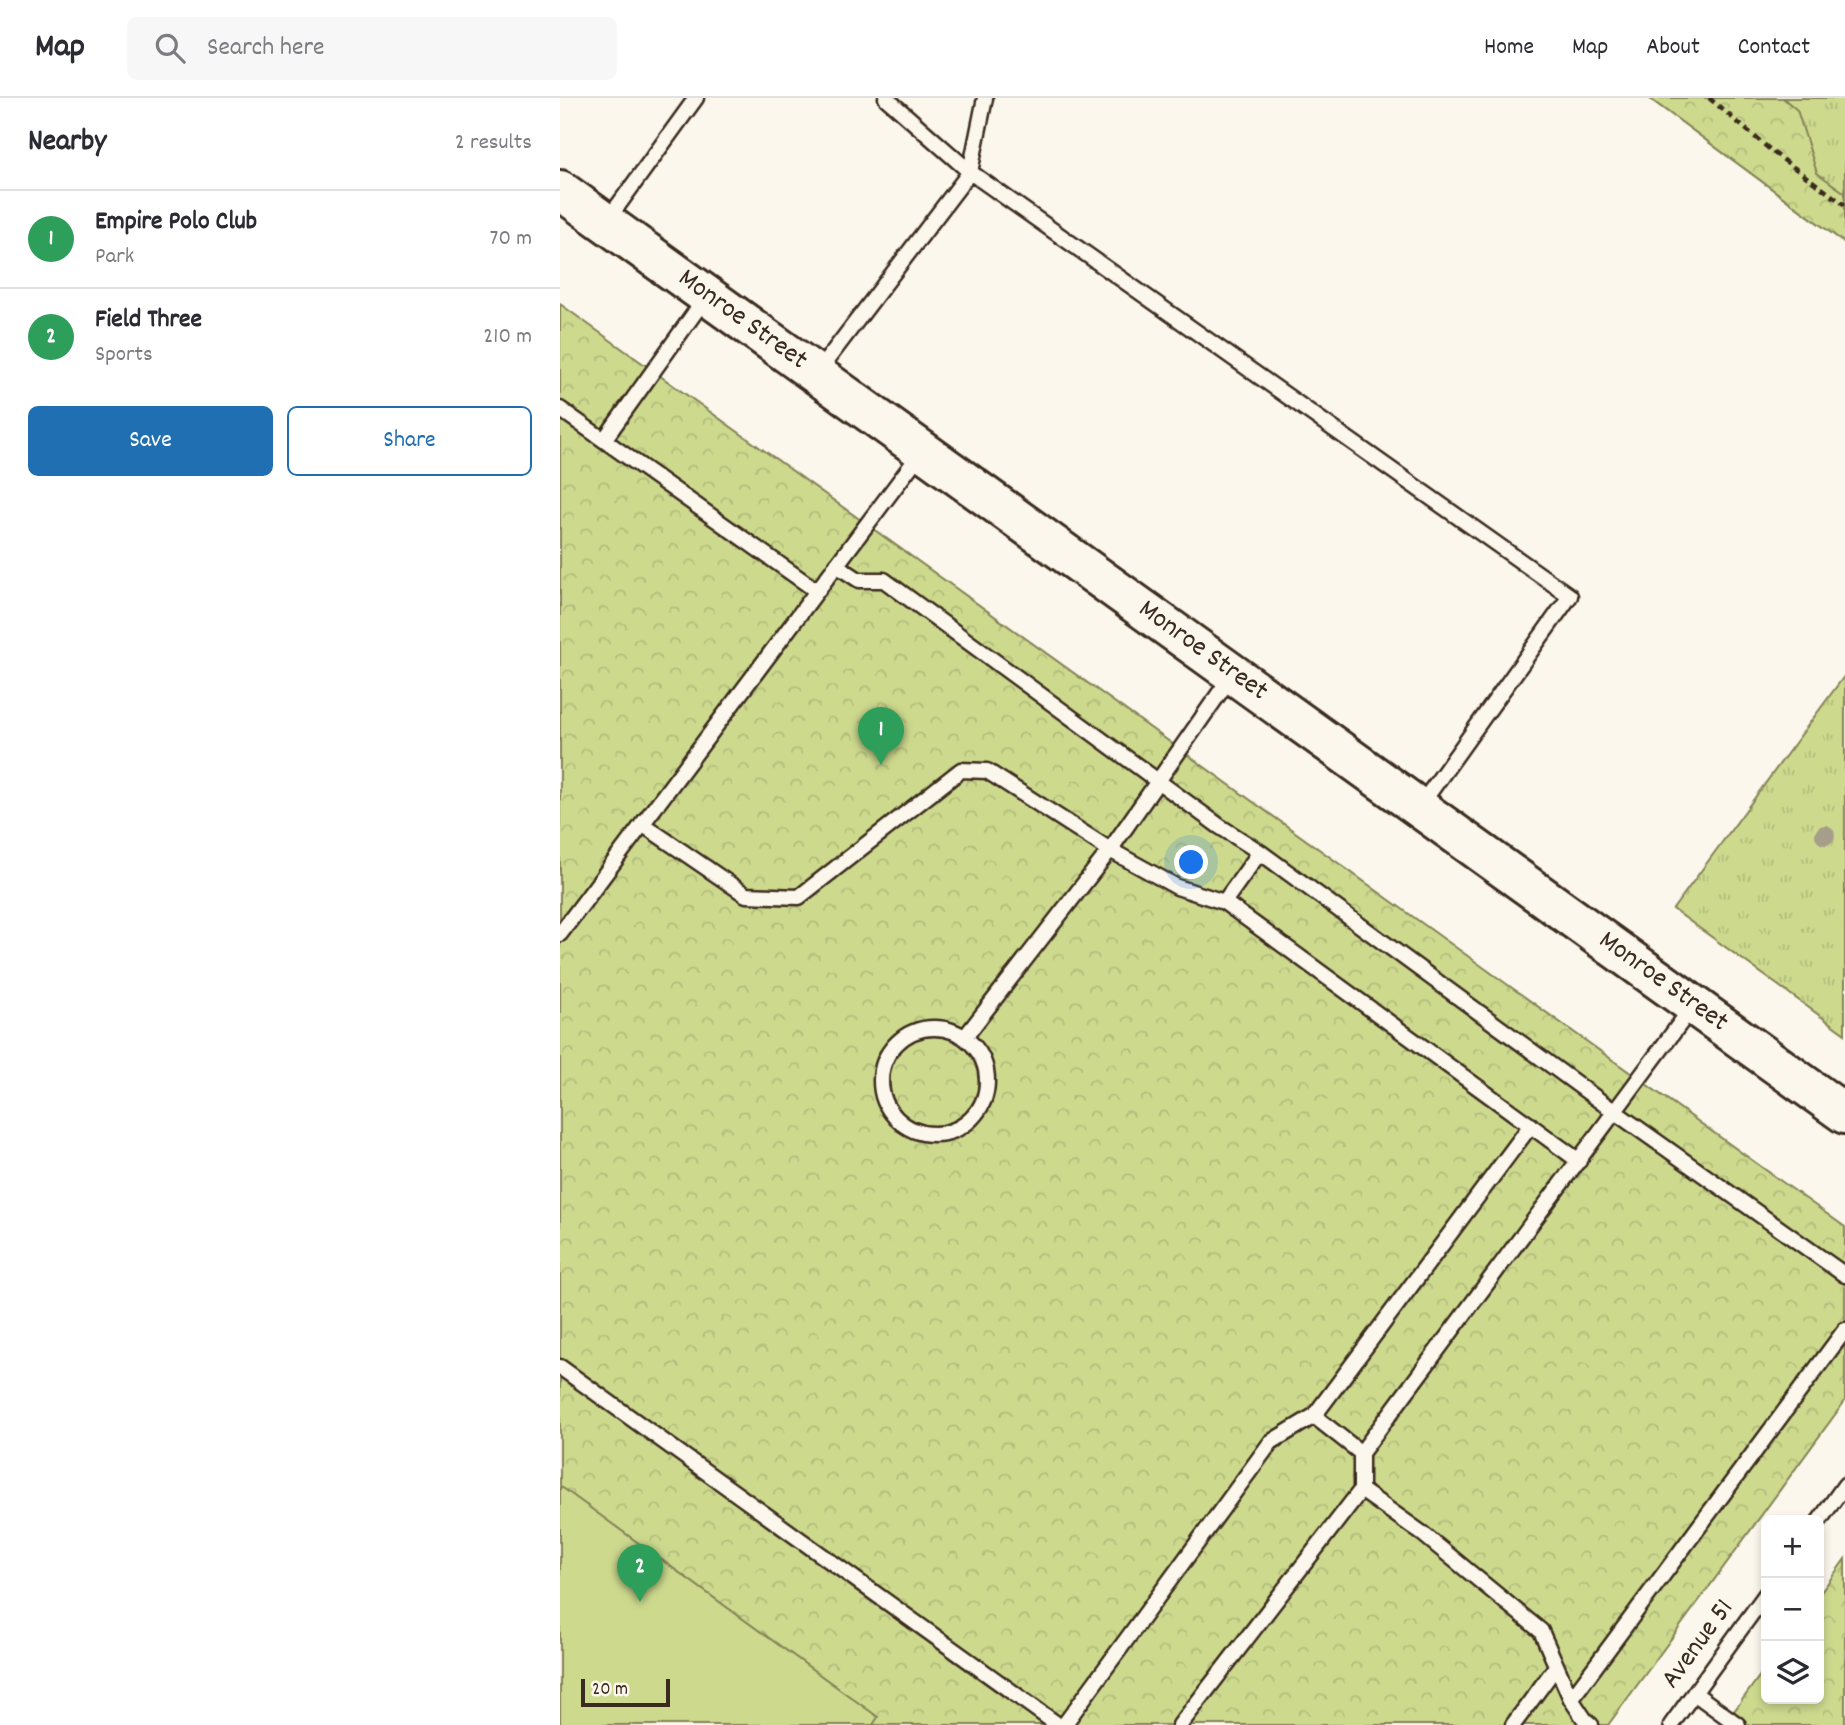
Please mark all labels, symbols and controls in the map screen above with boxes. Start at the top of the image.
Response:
search box [127,17,617,80]
text: Map [35,25,85,72]
icon: search [151,29,189,67]
text: Search here [207,30,325,67]
text: Home [1484,31,1534,65]
text: Map [1572,31,1608,65]
text: About [1646,31,1700,65]
text: Contact [1738,31,1810,65]
text: Nearby [28,122,106,165]
text: 2 results [455,127,532,160]
text: Empire Polo Club [95,204,257,241]
text: 1 [48,223,54,256]
text: 70 m [490,223,532,256]
text: Park [95,241,134,274]
street label: Monroe Street [669,260,815,381]
text: Field Three [95,302,202,339]
text: 2 [46,321,56,354]
text: 210 m [483,321,532,354]
text: Sports [95,339,153,372]
button: Save [28,406,273,476]
button: Share [287,406,532,476]
street label: Monroe Street [1129,591,1275,712]
pin: 1 [858,707,904,765]
your location [1174,845,1208,879]
street label: Monroe Street [1589,922,1736,1043]
map controls [1761,1515,1824,1704]
button: + [1761,1515,1824,1578]
pin: 2 [617,1544,663,1602]
button: − [1761,1578,1824,1641]
street label: Avenue 51 [1653,1592,1745,1698]
button: layers [1761,1641,1824,1704]
scale bar [581,1676,670,1708]
text: 20 m [592,1677,628,1704]

